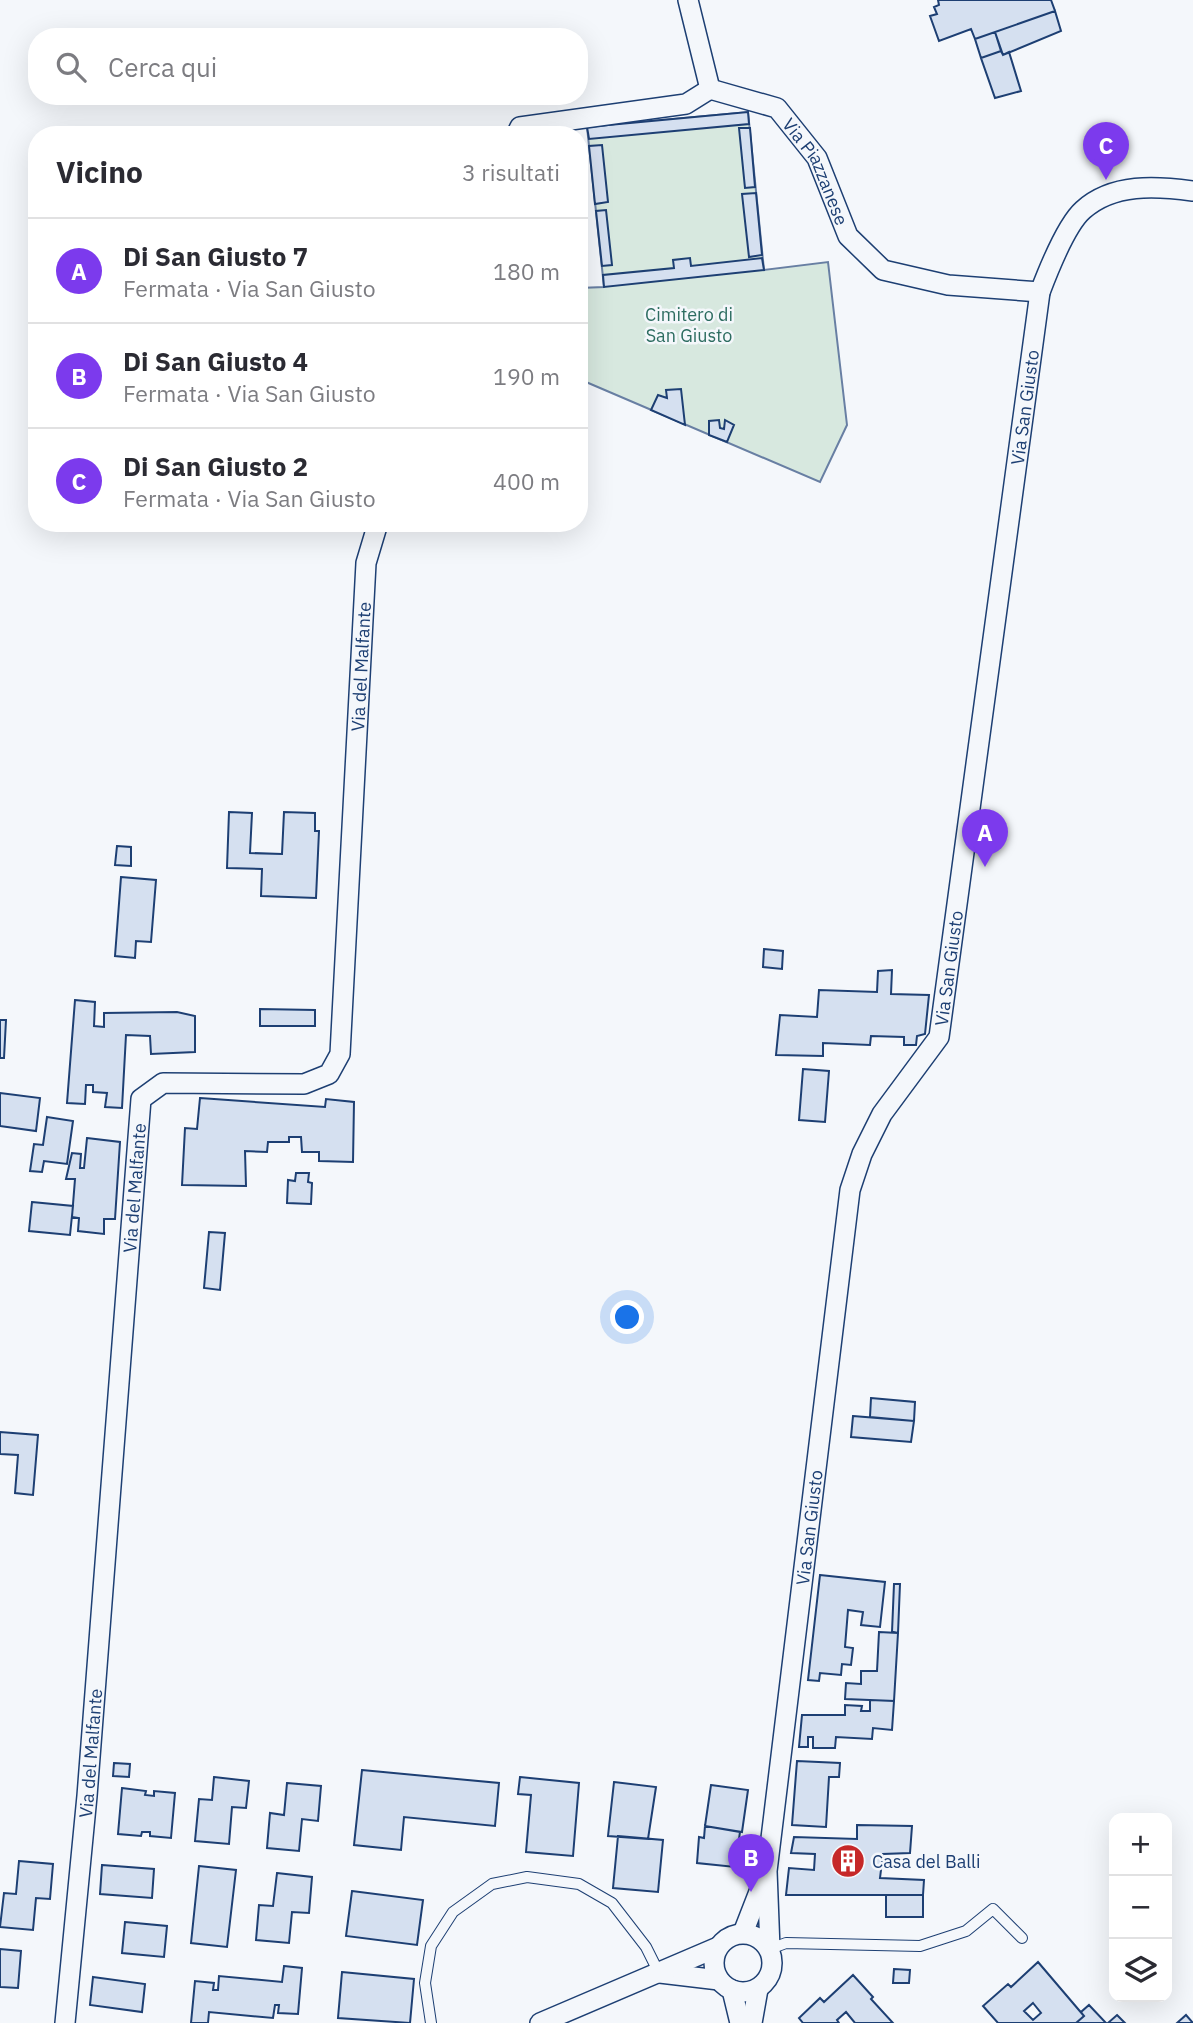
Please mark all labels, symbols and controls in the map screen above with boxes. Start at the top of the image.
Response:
search box [28,28,588,105]
icon: search [52,48,90,86]
text: Cerca qui [108,50,217,84]
street label: Via Piazzanese [778,113,854,228]
pin: C [1083,122,1129,180]
text: Vicino [56,152,143,191]
text: 3 risultati [462,157,560,187]
text: Di San Giusto 7 [123,239,308,273]
text: A [71,256,87,286]
text: 180 m [493,256,560,286]
text: Fermata · Via San Giusto [123,273,376,303]
park label: Cimitero di San Giusto [645,303,733,347]
text: Di San Giusto 4 [123,344,308,378]
street label: Via San Giusto [1005,348,1044,466]
text: B [71,361,87,391]
text: 190 m [493,361,560,391]
text: Fermata · Via San Giusto [123,378,376,408]
text: Di San Giusto 2 [123,449,308,483]
text: C [72,466,86,496]
text: 400 m [493,466,560,496]
text: Fermata · Via San Giusto [123,483,376,513]
street label: Via del Malfante [346,601,375,732]
pin: A [962,809,1008,867]
street label: Via San Giusto [929,909,968,1027]
street label: Via del Malfante [118,1122,151,1254]
your location [610,1300,644,1334]
street label: Via San Giusto [790,1469,827,1587]
street label: Via del Malfante [73,1687,107,1819]
map controls [1109,1813,1172,2002]
button: + [1109,1813,1172,1876]
pin: B [728,1834,774,1892]
building icon: Casa del Balli [829,1842,867,1880]
place label: Casa del Balli [872,1850,980,1873]
button: − [1109,1876,1172,1939]
button: layers [1109,1939,1172,2002]

